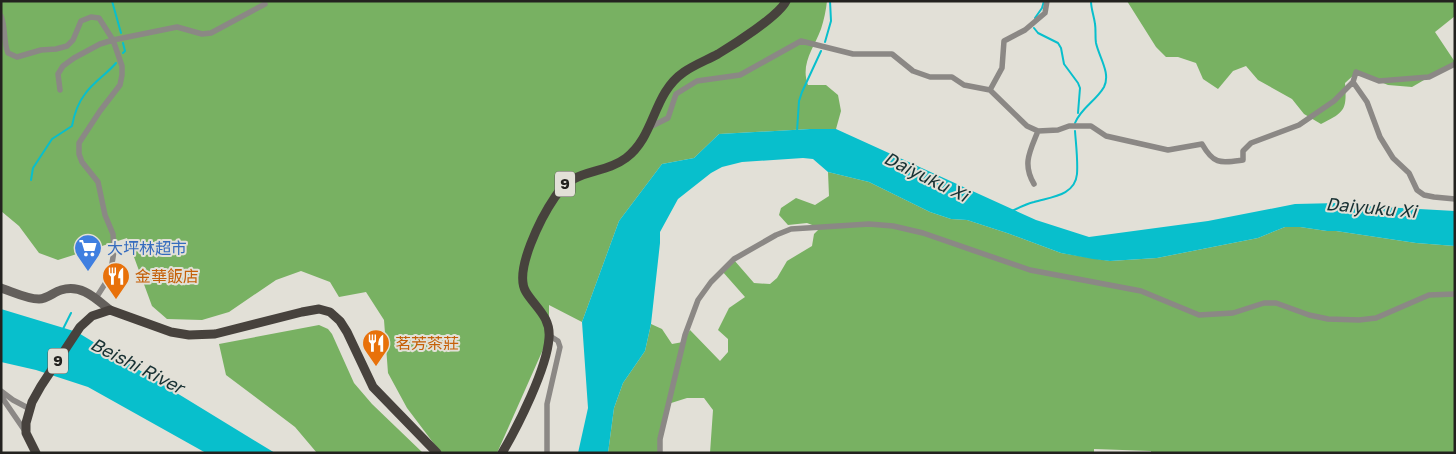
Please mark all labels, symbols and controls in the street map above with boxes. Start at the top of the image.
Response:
water label: Daiyuku Xi [881,146,974,207]
road number: 9 [555,172,575,196]
water label: Daiyuku Xi [1325,192,1419,222]
supermarket icon: 大坪林超市 [73,233,103,272]
place label: 大坪林超市 [107,238,187,258]
restaurant icon: 金華飯店 [101,261,131,300]
place label: 金華飯店 [135,266,199,286]
restaurant icon: 茗芳茶莊 [361,328,391,367]
water label: Beishi River [87,332,190,399]
place label: 茗芳茶莊 [395,333,459,353]
road number: 9 [48,348,68,374]

